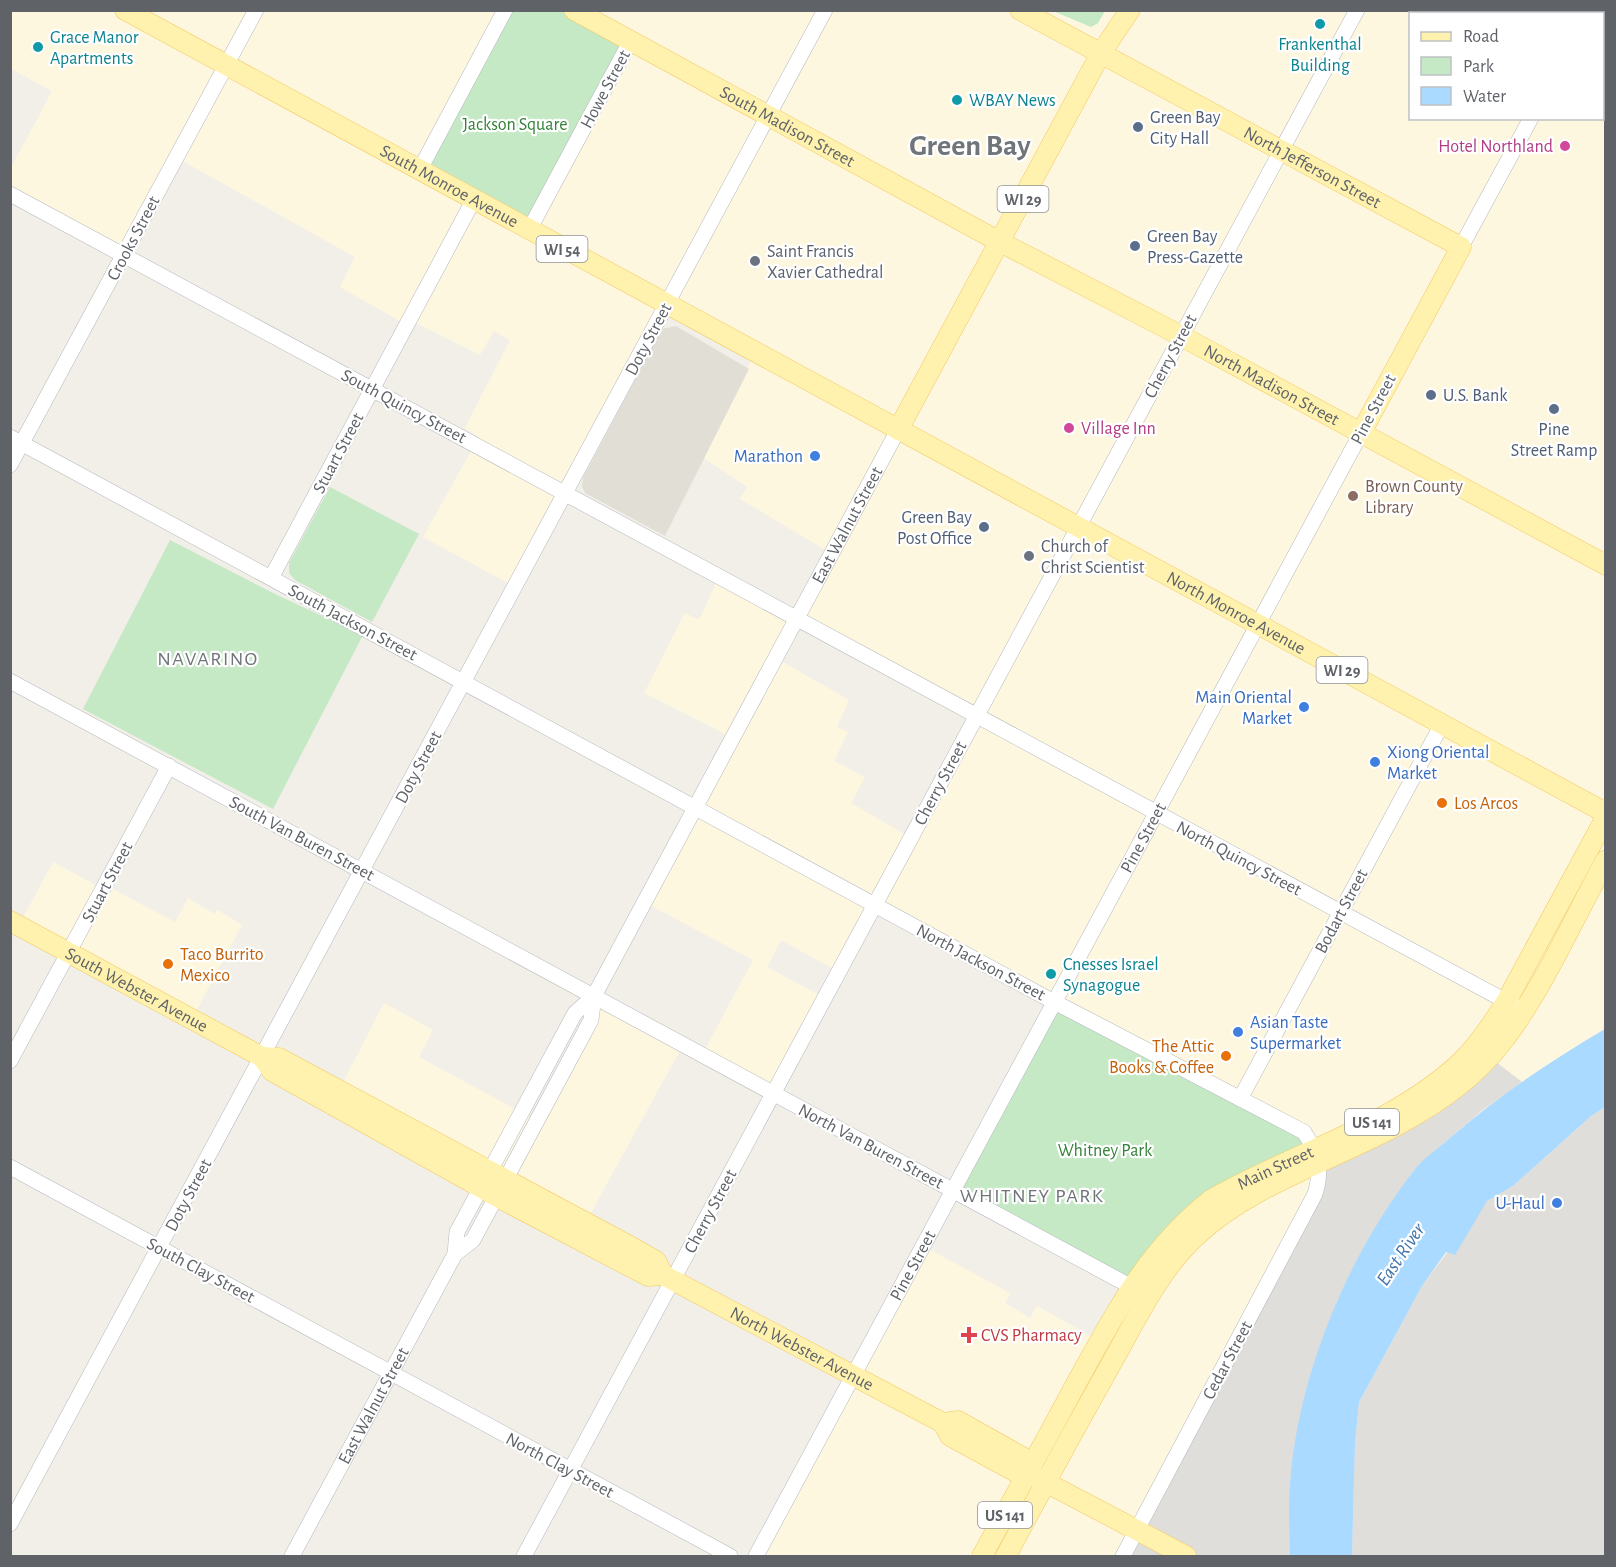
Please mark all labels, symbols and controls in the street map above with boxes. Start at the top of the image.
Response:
legend [1409,12,1604,120]
marker: Frankenthal Building [1313,17,1327,31]
text: Road [1463,28,1499,46]
place label: Grace Manor Apartments [50,29,139,68]
place label: Frankenthal Building [1278,36,1362,75]
marker: Grace Manor Apartments [31,40,45,54]
street label: Howe Street [578,47,634,132]
text: Park [1463,58,1495,76]
street label: South Madison Street [717,83,857,171]
text: Water [1463,88,1506,106]
place label: WBAY News [969,92,1056,110]
marker: WBAY News [950,93,964,107]
place label: Green Bay City Hall [1150,109,1221,148]
park label: Jackson Square [463,116,567,134]
marker: Green Bay City Hall [1131,120,1145,134]
street label: North Jefferson Street [1240,124,1384,212]
district label: Green Bay [909,131,1031,161]
place label: Hotel Northland [1438,138,1553,156]
marker: Hotel Northland [1558,139,1572,153]
street label: South Monroe Avenue [377,142,521,231]
road number: WI 29 [998,186,1048,212]
street label: Crooks Street [104,193,164,284]
place label: Green Bay Press-Gazette [1147,228,1243,267]
road number: WI 54 [536,236,588,262]
marker: Green Bay Press-Gazette [1128,239,1142,253]
place label: Saint Francis Xavier Cathedral [767,243,883,282]
marker: Saint Francis Xavier Cathedral [748,254,762,268]
street label: Doty Street [622,300,676,379]
street label: Cherry Street [1141,311,1201,401]
street label: North Madison Street [1201,342,1342,429]
street label: South Quincy Street [338,366,469,447]
street label: Pine Street [1348,371,1400,448]
place label: U.S. Bank [1443,387,1508,405]
marker: U.S. Bank [1424,388,1438,402]
marker: Pine Street Ramp [1547,402,1561,416]
street label: Stuart Street [310,410,368,497]
place label: Village Inn [1081,420,1156,438]
marker: Village Inn [1062,421,1076,435]
place label: Pine Street Ramp [1511,421,1597,460]
place label: Marathon [734,448,803,466]
marker: Marathon [808,449,822,463]
street label: East Walnut Street [809,464,887,587]
place label: Brown County Library [1365,478,1463,517]
marker: Brown County Library [1346,489,1360,503]
place label: Green Bay Post Office [897,509,972,548]
marker: Green Bay Post Office [977,520,991,534]
place label: Church of Christ Scientist [1041,538,1145,577]
marker: Church of Christ Scientist [1022,549,1036,563]
street label: North Monroe Avenue [1163,569,1308,658]
street label: South Jackson Street [285,581,420,664]
district label: NAVARINO [157,649,259,669]
road number: WI 29 [1316,657,1368,683]
place label: Main Oriental Market [1195,689,1292,728]
marker: Main Oriental Market [1297,700,1311,714]
street label: Doty Street [392,728,446,807]
street label: Cherry Street [911,738,971,828]
place label: Xiong Oriental Market [1387,744,1489,783]
marker: Xiong Oriental Market [1368,755,1382,769]
street label: South Van Buren Street [226,793,377,885]
place label: Los Arcos [1454,795,1518,813]
marker: Los Arcos [1435,796,1449,810]
street label: Pine Street [1118,800,1170,876]
street label: North Quincy Street [1173,818,1304,900]
street label: Stuart Street [79,839,137,926]
street label: Bodart Street [1312,866,1372,957]
street label: North Jackson Street [913,921,1048,1005]
street label: South Webster Avenue [62,945,210,1036]
place label: Taco Burrito Mexico [180,946,264,985]
place label: Cnesses Israel Synagogue [1063,956,1159,995]
marker: Taco Burrito Mexico [161,957,175,971]
marker: Cnesses Israel Synagogue [1044,967,1058,981]
place label: Asian Taste Supermarket [1250,1014,1342,1053]
marker: Asian Taste Supermarket [1231,1025,1245,1039]
place label: The Attic Books & Coffee [1109,1038,1214,1077]
marker: The Attic Books & Coffee [1219,1049,1233,1063]
street label: North Van Buren Street [795,1101,946,1193]
road number: US 141 [1345,1109,1399,1135]
park label: Whitney Park [1058,1142,1153,1160]
street label: Main Street [1235,1143,1317,1194]
street label: Doty Street [162,1156,216,1235]
street label: Cherry Street [681,1166,741,1256]
district label: WHITNEY PARK [960,1186,1104,1206]
place label: U-Haul [1495,1195,1545,1213]
marker: U-Haul [1550,1196,1564,1210]
water label: East River [1373,1219,1429,1289]
street label: Pine Street [887,1228,940,1304]
street label: South Clay Street [144,1235,258,1307]
street label: North Webster Avenue [727,1304,876,1394]
street label: Cedar Street [1200,1318,1256,1403]
place label: CVS Pharmacy [981,1327,1082,1345]
marker: CVS Pharmacy [962,1328,976,1342]
street label: East Walnut Street [335,1344,413,1467]
street label: North Clay Street [503,1430,617,1502]
road number: US 141 [978,1502,1032,1528]

